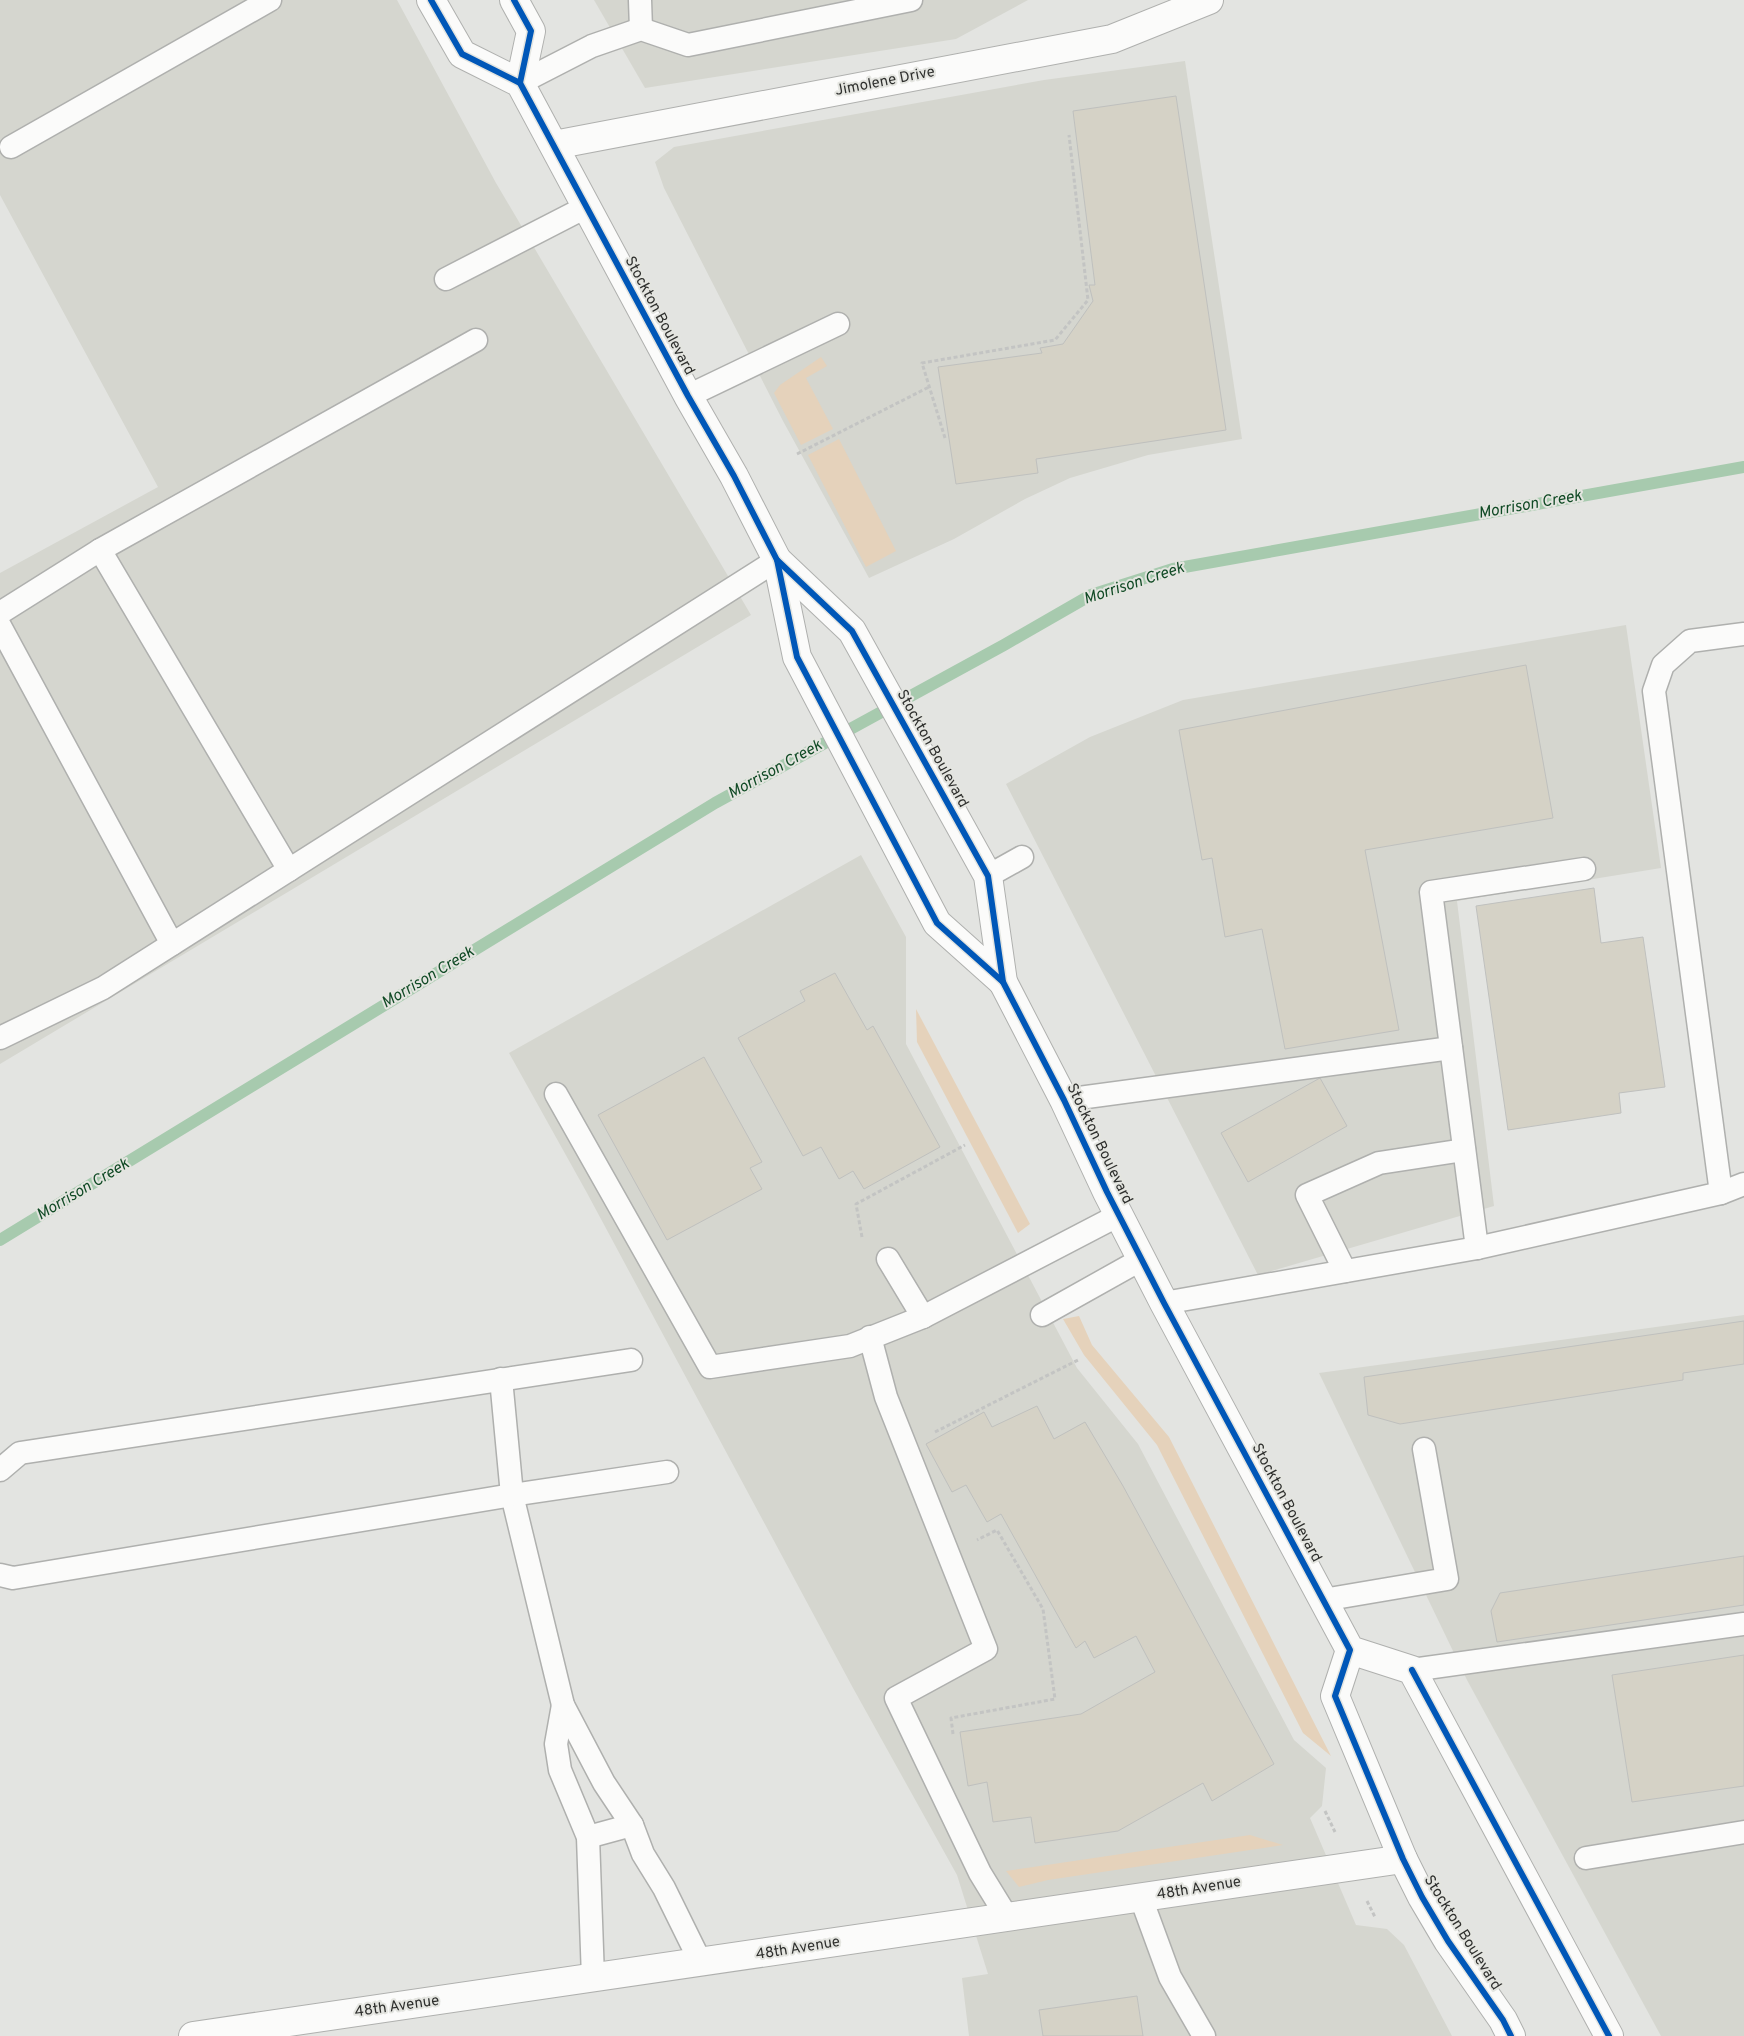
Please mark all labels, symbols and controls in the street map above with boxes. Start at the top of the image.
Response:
street label: Jimolene Drive [833,63,937,101]
street label: Stockton Boulevard [620,253,698,379]
water label: Morrison Creek [1477,486,1584,524]
water label: Morrison Creek [1081,558,1188,610]
street label: Stockton Boulevard [892,687,972,811]
water label: Morrison Creek [724,735,826,804]
water label: Morrison Creek [378,942,479,1014]
street label: Stockton Boulevard [1062,1081,1136,1207]
water label: Morrison Creek [33,1154,134,1226]
street label: Stockton Boulevard [1247,1440,1325,1566]
street label: Stockton Boulevard [1419,1872,1505,1994]
street label: 48th Avenue [1155,1873,1243,1905]
street label: 48th Avenue [754,1933,842,1965]
street label: 48th Avenue [354,1992,440,2022]

